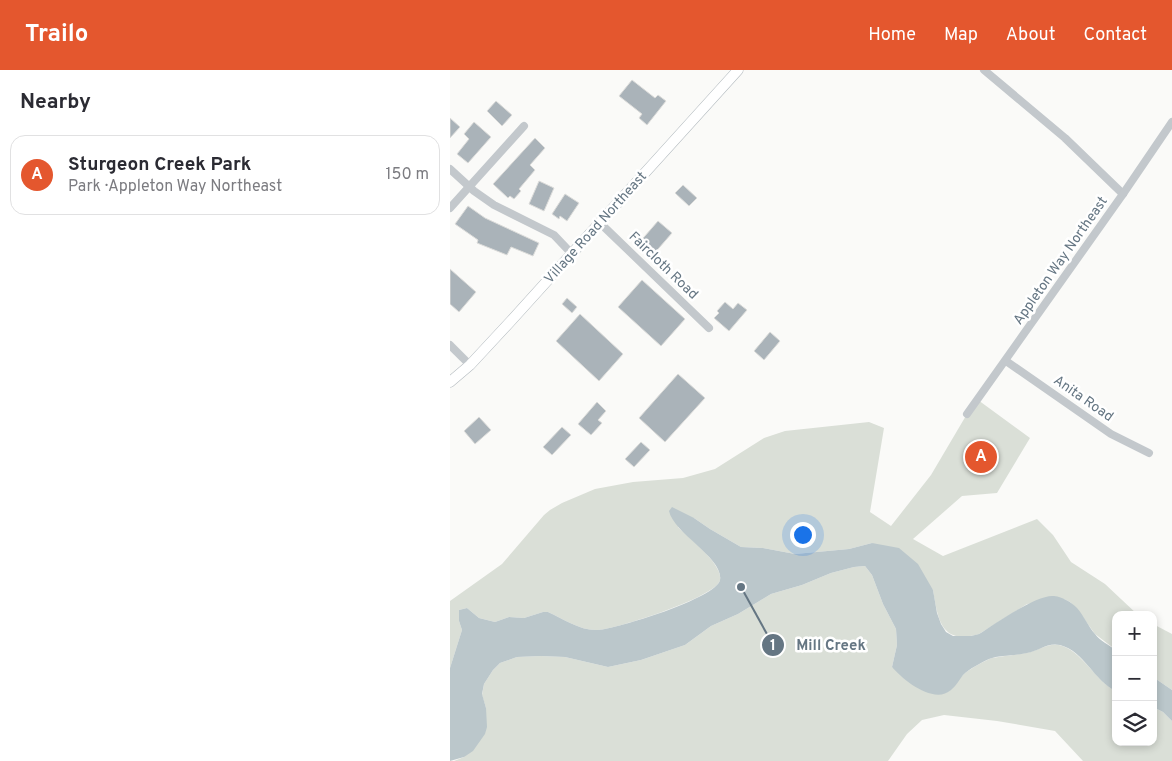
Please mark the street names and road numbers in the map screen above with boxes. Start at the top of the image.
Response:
street label: Village Road Northeast [541,168,651,288]
street label: Appleton Way Northeast [1010,194,1112,328]
street label: Faircloth Road [625,229,701,303]
street label: Anita Road [1050,372,1116,426]

